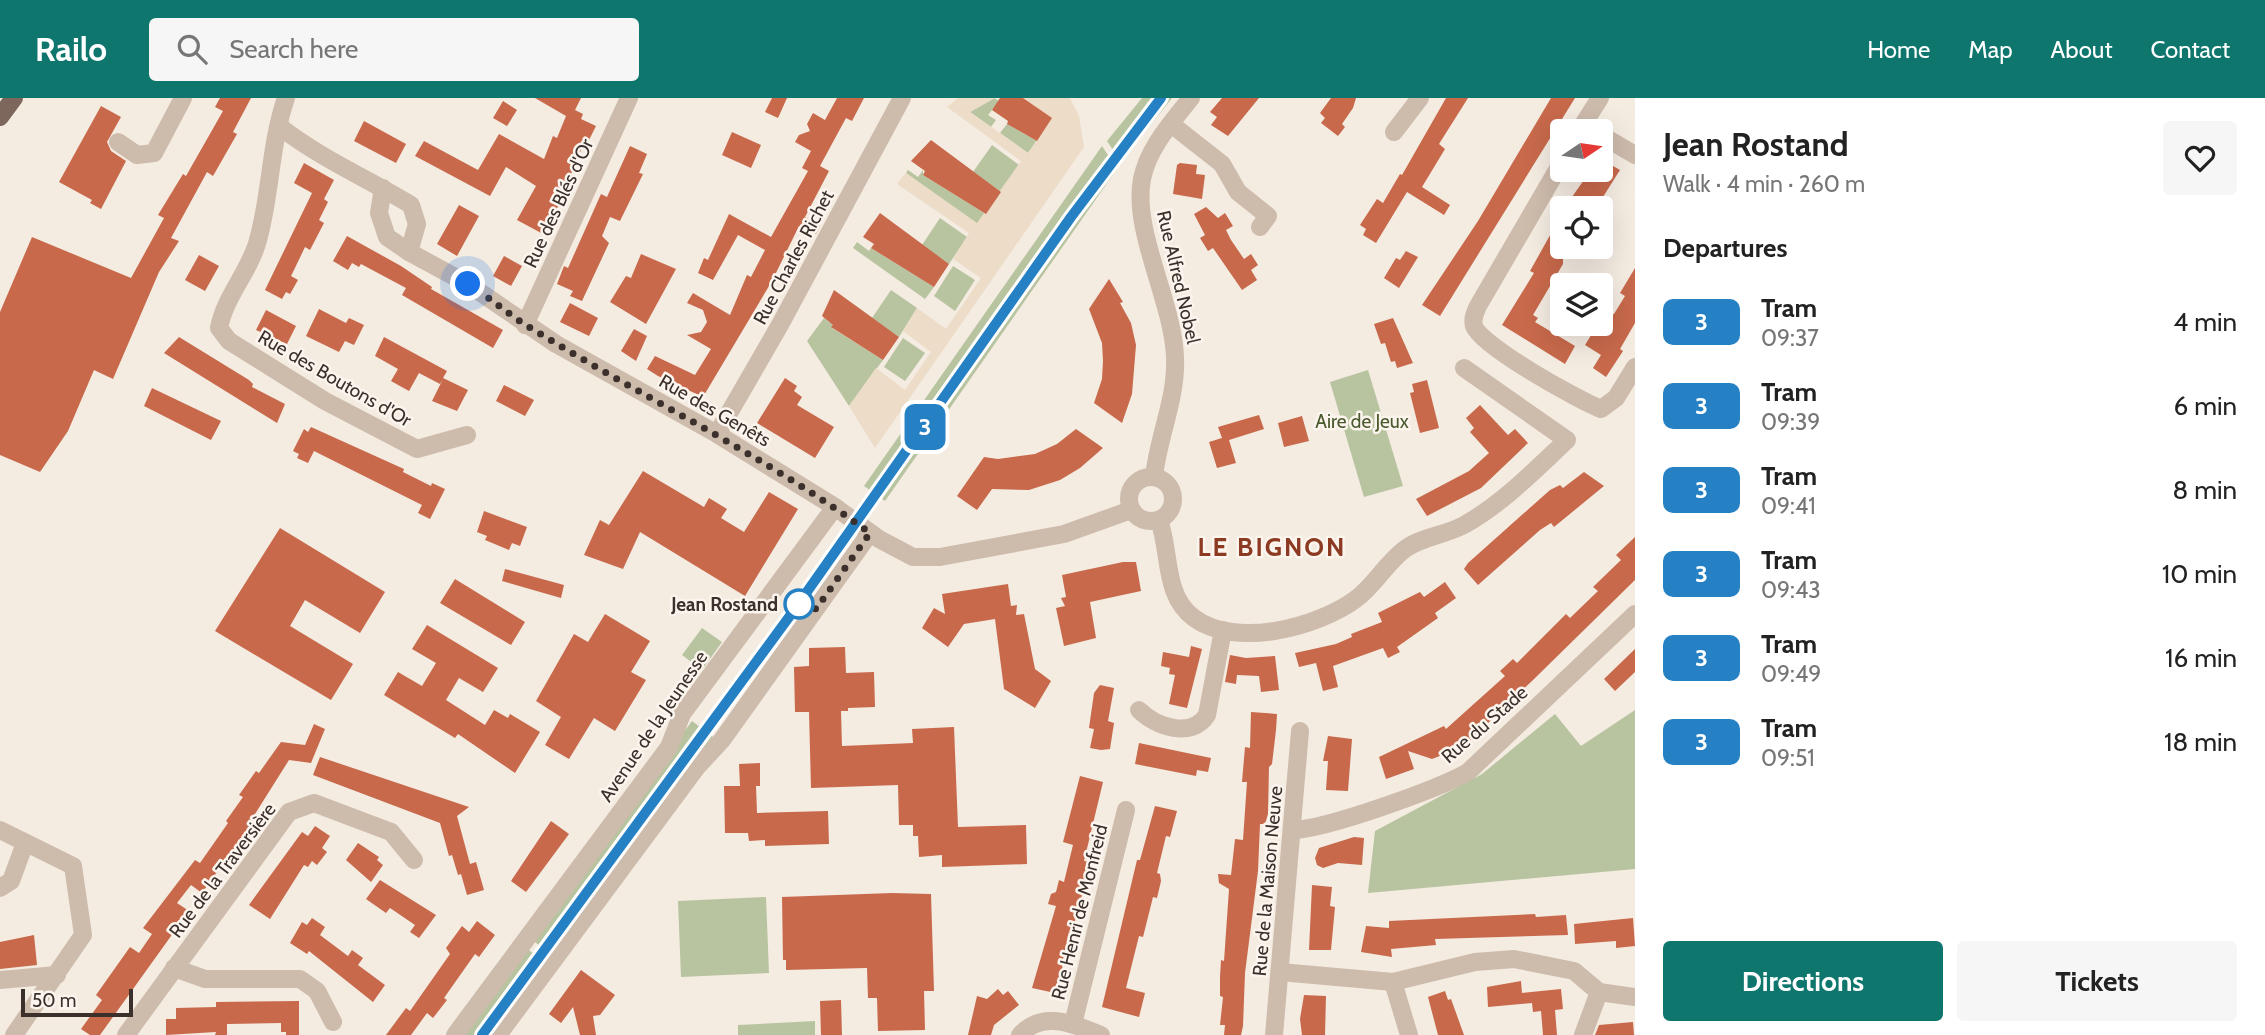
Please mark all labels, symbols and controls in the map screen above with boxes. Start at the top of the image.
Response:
search box [149,18,639,81]
text: Railo [35,29,107,69]
icon: search [173,30,211,68]
text: Search here [229,33,358,65]
text: Home [1867,35,1930,64]
text: Map [1968,35,2013,64]
text: About [2051,35,2113,64]
text: Contact [2151,35,2230,64]
north arrow [1550,119,1614,182]
map controls [1550,119,1613,336]
button: heart [2163,121,2237,195]
text: Jean Rostand [1663,124,1849,164]
street label: Rue des Blés d'Or [519,135,598,271]
text: Walk · 4 min · 260 m [1663,170,1865,198]
street label: Rue Charles Richet [748,186,839,328]
button: locate [1550,196,1613,259]
street label: Rue Alfred Nobel [1152,208,1205,347]
text: Departures [1663,232,1787,264]
your location [450,266,485,301]
button: layers [1550,273,1613,336]
text: Tram [1761,292,1817,324]
text: 4 min [2173,306,2237,338]
text: 3 [1695,307,1708,336]
text: 09:37 [1761,324,1819,352]
street label: Rue des Boutons d'Or [254,325,416,432]
street label: Rue des Genêts [655,369,775,452]
text: Tram [1761,376,1817,408]
text: 6 min [2174,390,2237,422]
text: 3 [1695,391,1708,420]
line badge: 3 [902,404,948,450]
text: 09:39 [1761,408,1820,436]
park label: Aire de Jeux [1315,410,1409,433]
text: 3 [919,412,931,441]
text: Tram [1761,460,1817,492]
text: 8 min [2173,474,2237,506]
text: 3 [1695,475,1708,504]
text: 09:41 [1761,492,1816,520]
district label: LE BIGNON [1197,531,1347,563]
text: Tram [1761,544,1817,576]
text: 10 min [2162,558,2237,590]
text: 3 [1695,559,1708,588]
text: 09:43 [1761,576,1821,604]
marker: Jean Rostand [784,589,814,619]
place label: Jean Rostand [670,593,778,616]
text: Tram [1761,628,1817,660]
text: 16 min [2165,642,2237,674]
text: 3 [1695,643,1708,672]
street label: Avenue de la Jeunesse [594,646,713,806]
text: 09:49 [1761,660,1821,688]
street label: Rue du Stade [1437,681,1532,768]
text: Tram [1761,712,1817,744]
text: 18 min [2164,726,2237,758]
text: 3 [1695,727,1708,756]
text: 09:51 [1761,744,1815,772]
street label: Rue de la Maison Neuve [1248,785,1287,977]
street label: Rue de la Traversière [164,798,281,942]
street label: Rue Henri de Monfreid [1047,822,1112,1002]
button: Directions [1663,941,1943,1021]
button: Tickets [1957,941,2237,1021]
scale bar [21,986,133,1018]
text: 50 m [32,989,76,1012]

